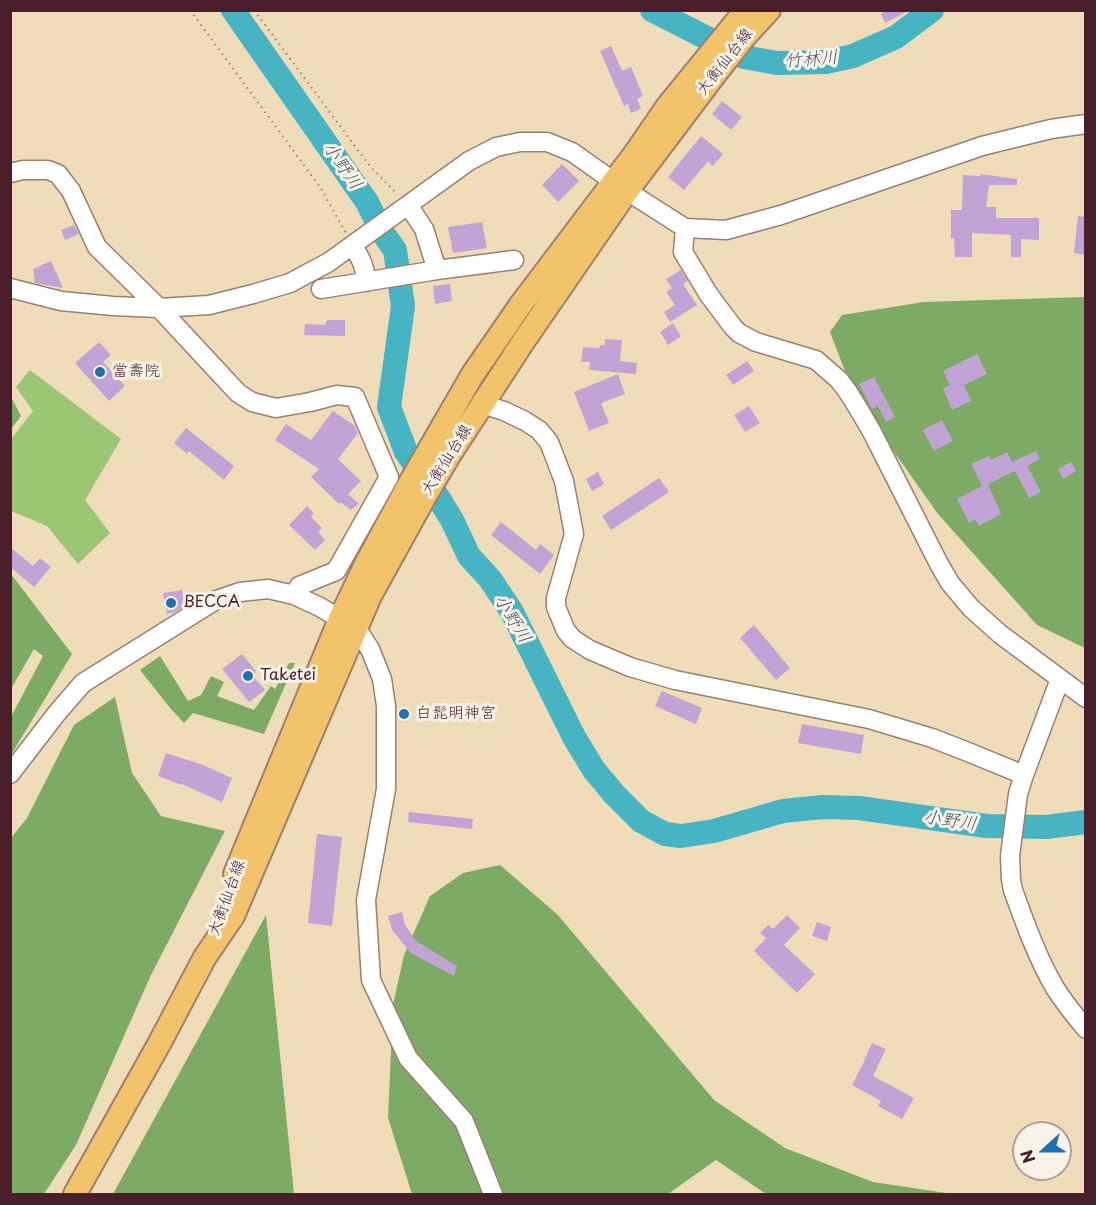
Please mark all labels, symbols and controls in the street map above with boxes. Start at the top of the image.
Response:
street label: 大衡仙台線 [693,25,757,99]
water label: 竹林川 [783,47,839,73]
water label: 小野川 [318,138,366,194]
place label: 當壽院 [112,362,160,382]
marker: 當壽院 [93,365,107,379]
street label: 大衡仙台線 [418,421,476,499]
water label: 小野川 [489,590,535,648]
place label: BECCA [183,593,240,613]
marker: BECCA [164,596,178,610]
place label: Taketei [260,666,316,686]
marker: Taketei [241,669,255,683]
place label: 白髭明神宮 [416,704,496,724]
marker: 白髭明神宮 [397,707,411,721]
water label: 小野川 [922,807,978,835]
street label: 大衡仙台線 [204,857,250,939]
north arrow [1012,1121,1072,1181]
text: N [1014,1147,1041,1167]

